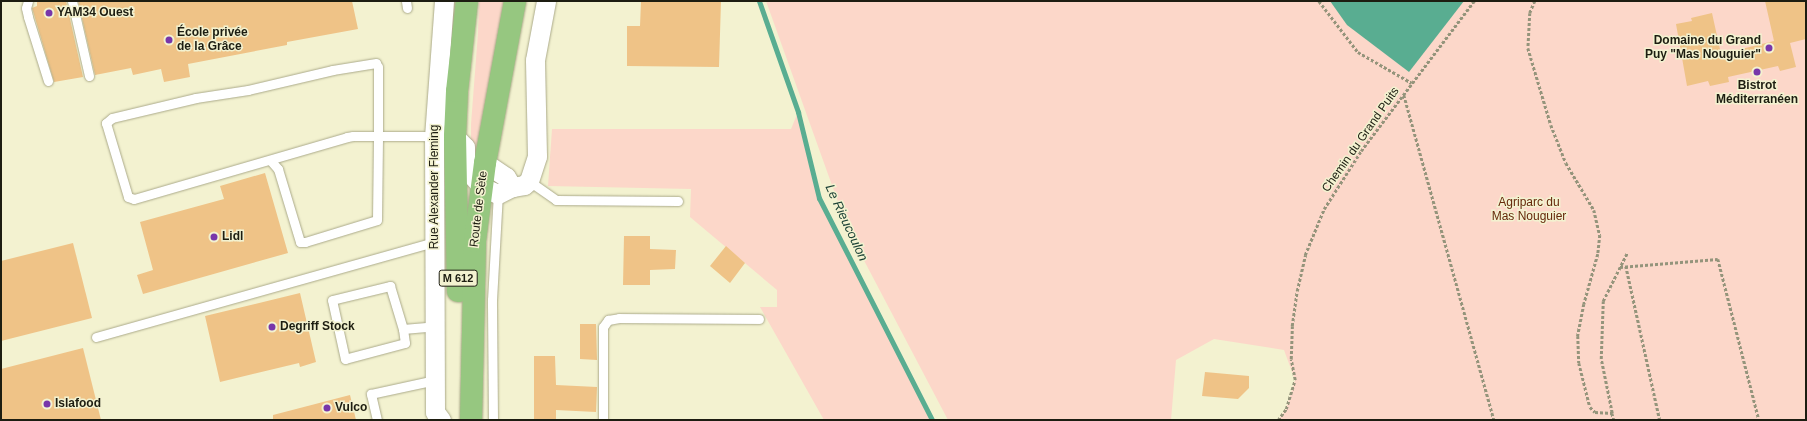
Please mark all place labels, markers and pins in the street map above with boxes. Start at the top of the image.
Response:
place label: YAM34 Ouest [57,6,133,20]
marker: YAM34 Ouest [44,8,54,18]
place label: École privée de la Grâce [177,26,248,54]
place label: Domaine du Grand Puy "Mas Nouguier" [1645,34,1761,62]
marker: École privée de la Grâce [164,35,174,45]
marker: Domaine du Grand Puy "Mas Nouguier" [1764,43,1774,53]
marker: Bistrot Méditerranéen [1752,67,1762,77]
place label: Bistrot Méditerranéen [1716,79,1798,107]
place label: Lidl [222,230,243,244]
marker: Lidl [209,232,219,242]
place label: Degriff Stock [280,320,355,334]
marker: Degriff Stock [267,322,277,332]
place label: Islafood [55,397,101,411]
marker: Islafood [42,399,52,409]
place label: Vulco [335,401,367,415]
marker: Vulco [322,403,332,413]

